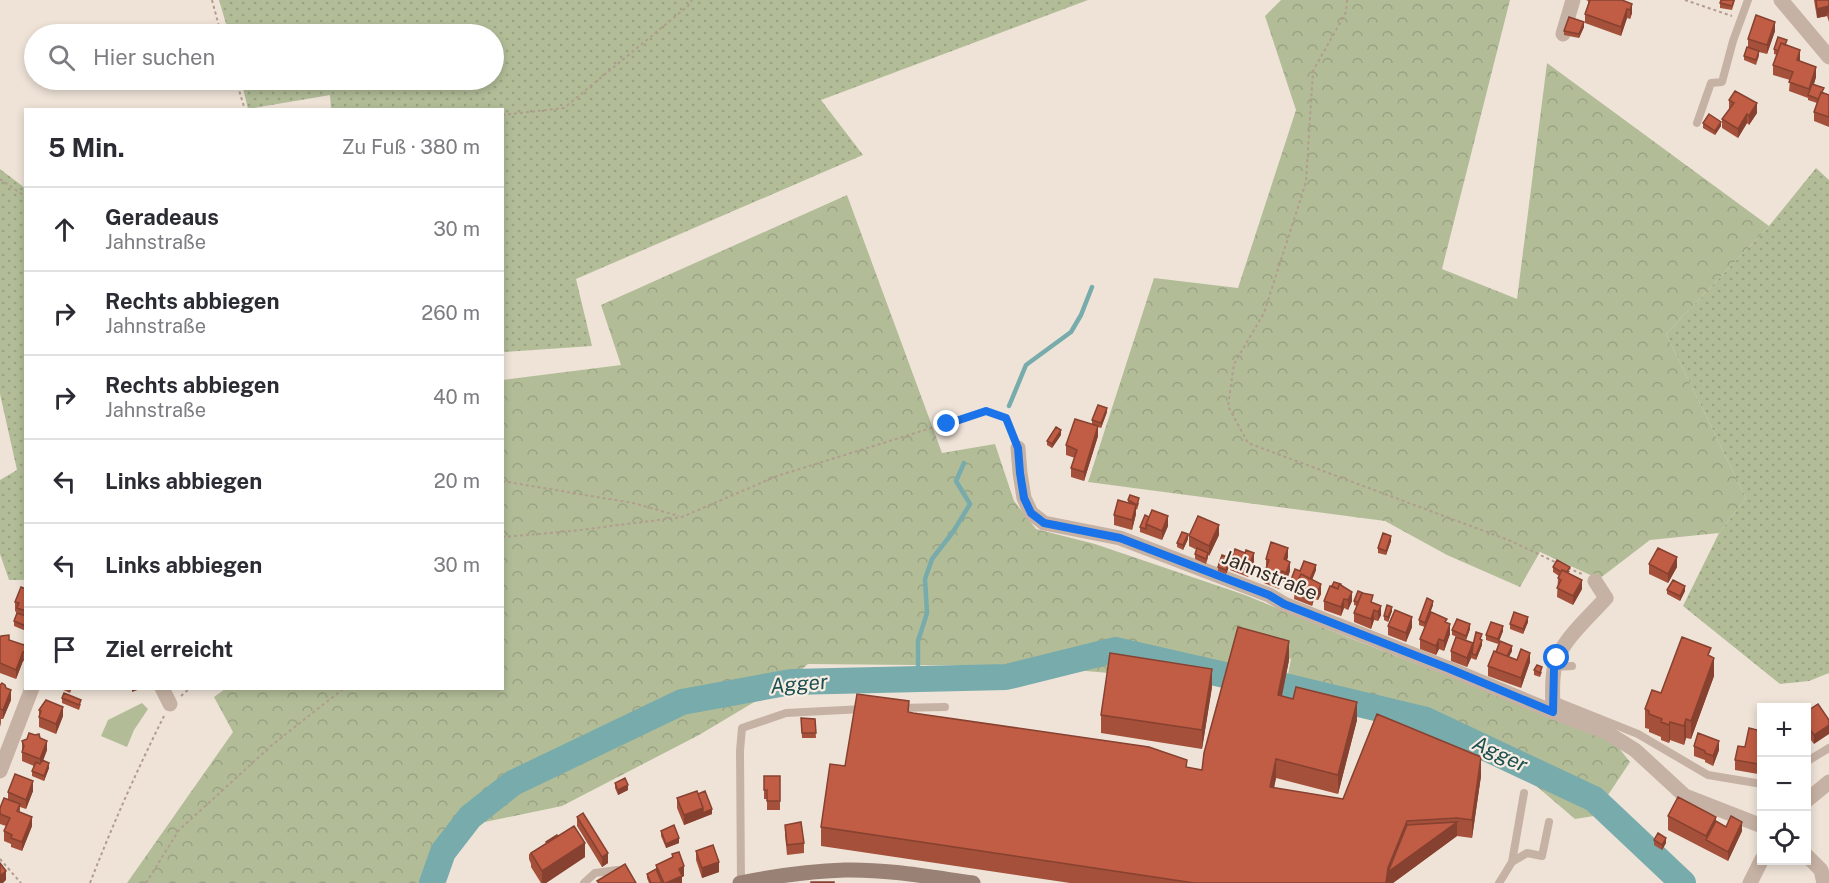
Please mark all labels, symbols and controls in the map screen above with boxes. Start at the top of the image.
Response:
search box [24,24,504,90]
icon: search [45,41,78,74]
text: Hier suchen [93,44,215,70]
text: 5 Min. [48,132,125,163]
text: Zu Fuß · 380 m [342,135,480,159]
text: Geradeaus [105,204,219,230]
icon: ahead [48,213,81,246]
text: 30 m [433,217,480,241]
text: Jahnstraße [105,230,206,254]
text: Rechts abbiegen [105,288,280,314]
icon: right [48,297,81,330]
text: 260 m [421,301,480,325]
text: Jahnstraße [105,314,206,338]
text: Rechts abbiegen [105,372,280,398]
icon: right [48,381,81,414]
text: 40 m [433,385,480,409]
text: Jahnstraße [105,398,206,422]
route end [933,410,959,436]
icon: left [48,465,81,498]
text: Links abbiegen [105,468,262,494]
text: 20 m [434,469,480,493]
street label: Jahnstraße [1219,545,1321,605]
icon: left [48,549,81,582]
text: Links abbiegen [105,552,262,578]
text: 30 m [433,553,480,577]
icon: arrive [48,633,81,666]
text: Ziel erreicht [105,636,233,662]
route start [1543,644,1569,670]
water label: Agger [769,668,830,698]
map controls [1757,703,1811,865]
button: + [1757,703,1811,757]
water label: Agger [1469,730,1533,778]
button: − [1757,757,1811,811]
button: locate [1757,811,1811,865]

